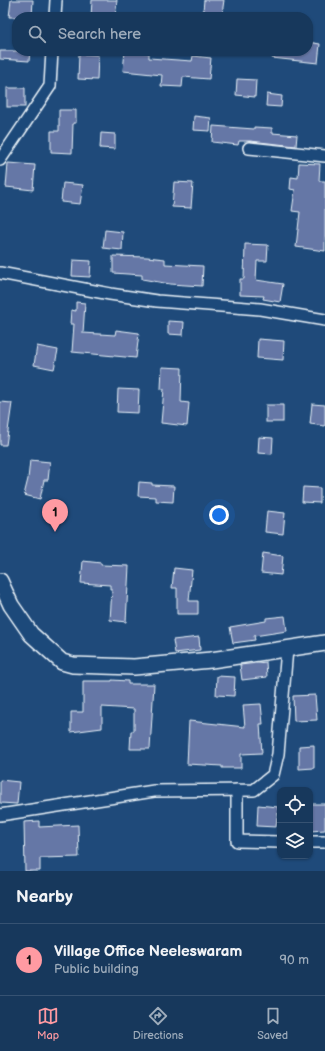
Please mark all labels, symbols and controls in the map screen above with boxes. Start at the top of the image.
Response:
search box [12,12,313,56]
icon: search [26,23,48,45]
text: Search here [58,25,141,44]
pin: 1 [42,499,68,532]
your location [209,505,229,525]
map controls [277,787,313,859]
button: locate [277,787,313,823]
button: layers [277,823,313,859]
text: Nearby [16,887,73,907]
text: Village Office Neeleswaram [54,942,242,961]
text: 1 [26,952,32,968]
text: 90 m [280,952,309,968]
text: Public building [54,961,139,977]
tab: Map [37,1005,59,1042]
tab: Directions [133,1005,183,1042]
tab: Saved [257,1005,288,1042]

